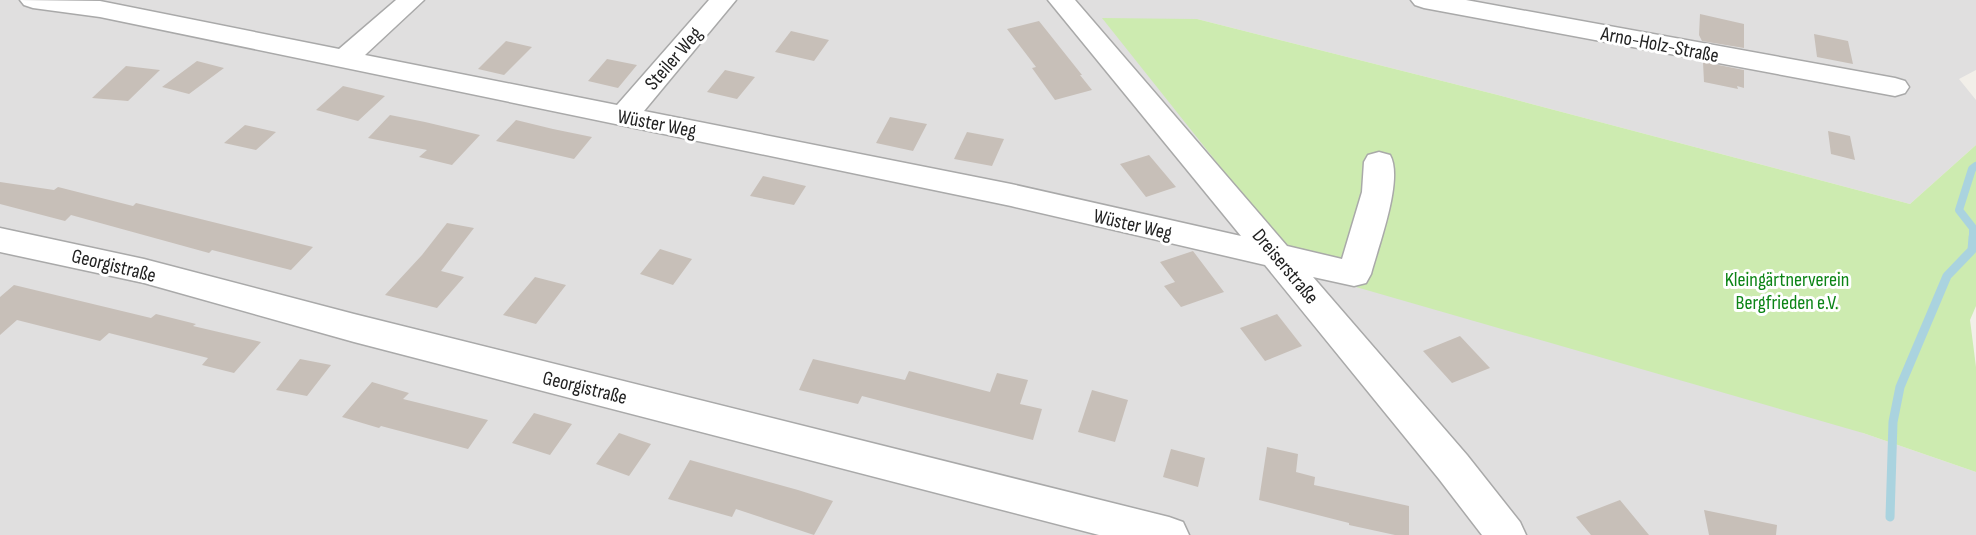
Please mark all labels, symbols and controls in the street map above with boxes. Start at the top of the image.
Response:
street label: Steiler Weg [640,22,708,95]
street label: Arno-Holz-Straße [1598,22,1721,68]
street label: Wüster Weg [615,105,698,143]
street label: Wüster Weg [1091,204,1174,246]
street label: Dreiserstraße [1247,224,1324,309]
street label: Georgistraße [69,244,158,288]
park label: Kleingärtnerverein Bergfrieden e.V. [1725,268,1849,315]
street label: Georgistraße [540,366,629,410]

